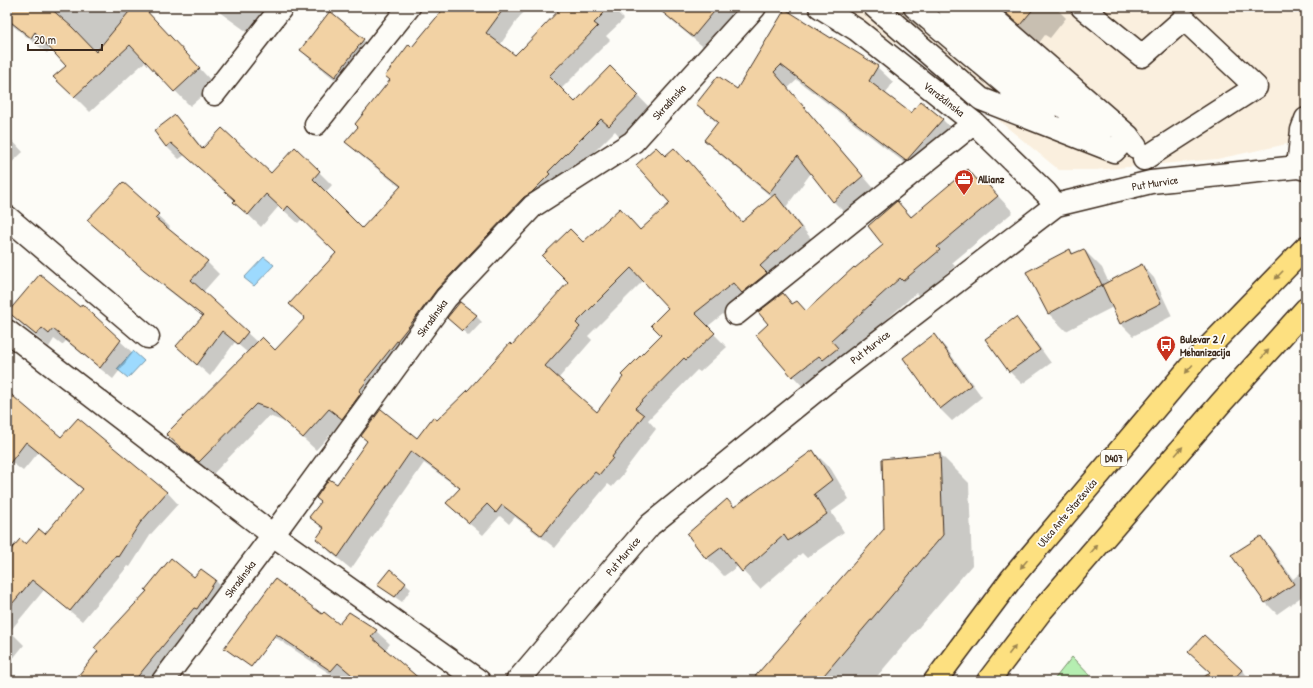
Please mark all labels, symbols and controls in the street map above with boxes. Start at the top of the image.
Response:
scale bar [28,26,102,52]
text: 20 m [34,31,56,48]
street label: Varaždinska [921,79,968,120]
street label: Skradinska [649,81,689,123]
office icon: Allianz [953,168,975,196]
place label: Allianz [978,172,1005,186]
street label: Put Murvice [1131,172,1180,194]
one-way arrow [1274,270,1284,280]
street label: Skradinska [414,296,451,340]
street label: Put Murvice [847,327,893,367]
place label: Bulevar 2 / Mehanizacija [1180,332,1231,360]
bus stop icon: Bulevar 2 / Mehanizacija [1155,334,1177,362]
one-way arrow [1261,349,1270,359]
one-way arrow [1184,363,1193,374]
one-way arrow [1175,446,1184,456]
road number: D407 [1101,450,1127,466]
street label: Ulica Ante Starčevića [1034,475,1100,550]
street label: Put Murvice [603,533,644,578]
one-way arrow [1090,544,1099,555]
street label: Skradinska [221,557,259,600]
one-way arrow [1019,559,1028,570]
one-way arrow [1007,644,1016,655]

